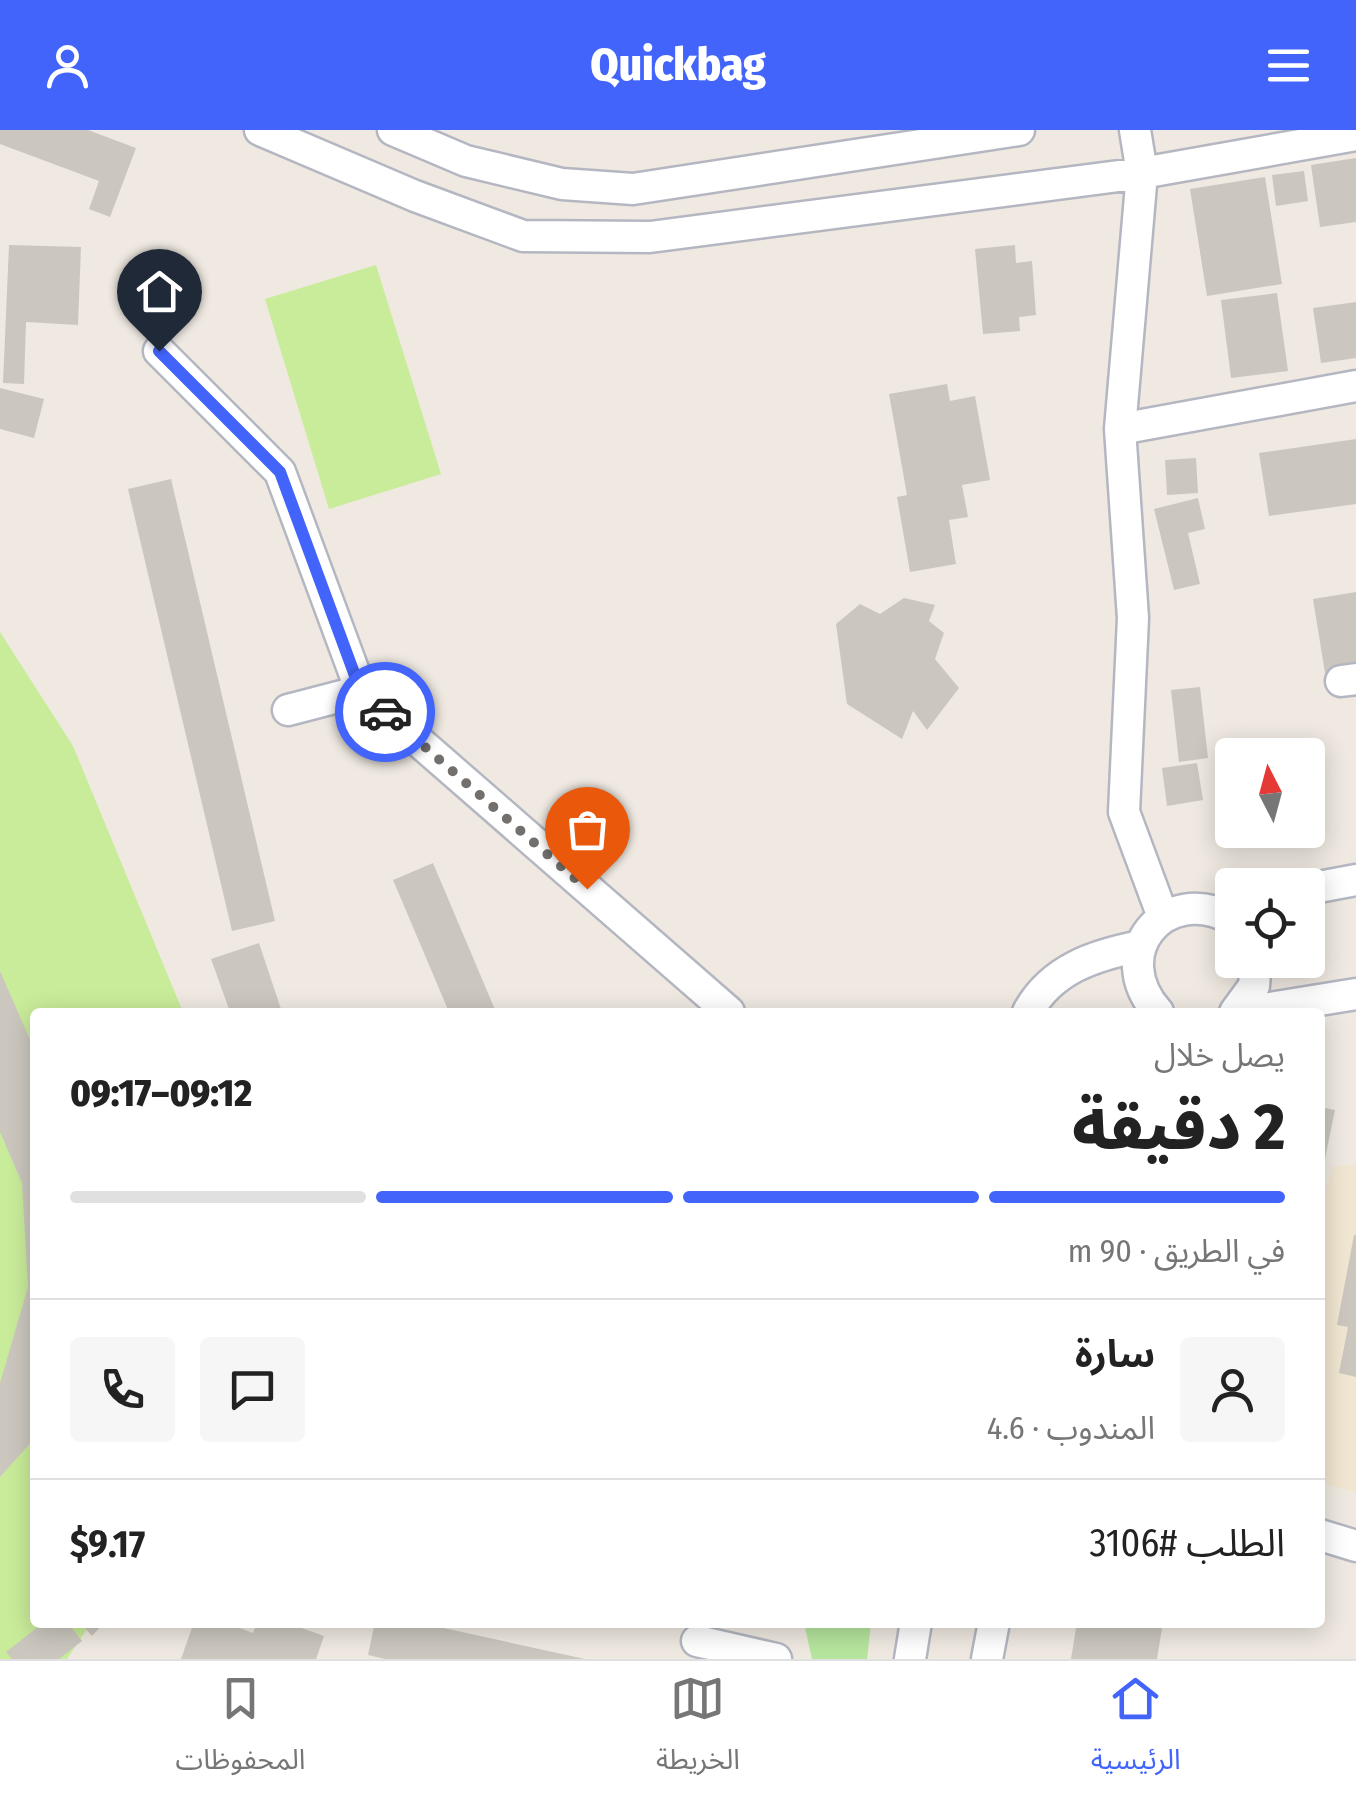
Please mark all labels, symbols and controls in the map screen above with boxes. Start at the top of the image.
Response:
icon: person [40,38,95,93]
text: Quickbag [590,38,766,92]
icon: menu [1261,38,1316,93]
pin [117,249,202,352]
icon: home [132,264,187,319]
courier [335,662,435,762]
icon: car [358,685,413,740]
north arrow [1215,738,1325,848]
map controls [1215,738,1325,978]
pin [545,787,630,890]
icon: bag [560,802,615,857]
button: locate [1215,868,1325,978]
text: يصل خلال [1154,1036,1285,1074]
text: 09:12–09:17 [70,1070,252,1116]
text: 2 دقيقة [1072,1088,1285,1166]
text: في الطريق · 90 m [1068,1232,1285,1270]
text: سارة [1075,1331,1155,1377]
button: phone [70,1337,175,1442]
button: chat [200,1337,305,1442]
button: person [1180,1337,1285,1442]
text: المندوب · 4.6 [987,1409,1155,1447]
text: الطلب #3106 [1090,1520,1285,1566]
text: $9.17 [70,1521,145,1567]
tab: المحفوظات [175,1671,305,1790]
tab: الخريطة [656,1671,740,1790]
tab: الرئيسية [1091,1671,1181,1790]

